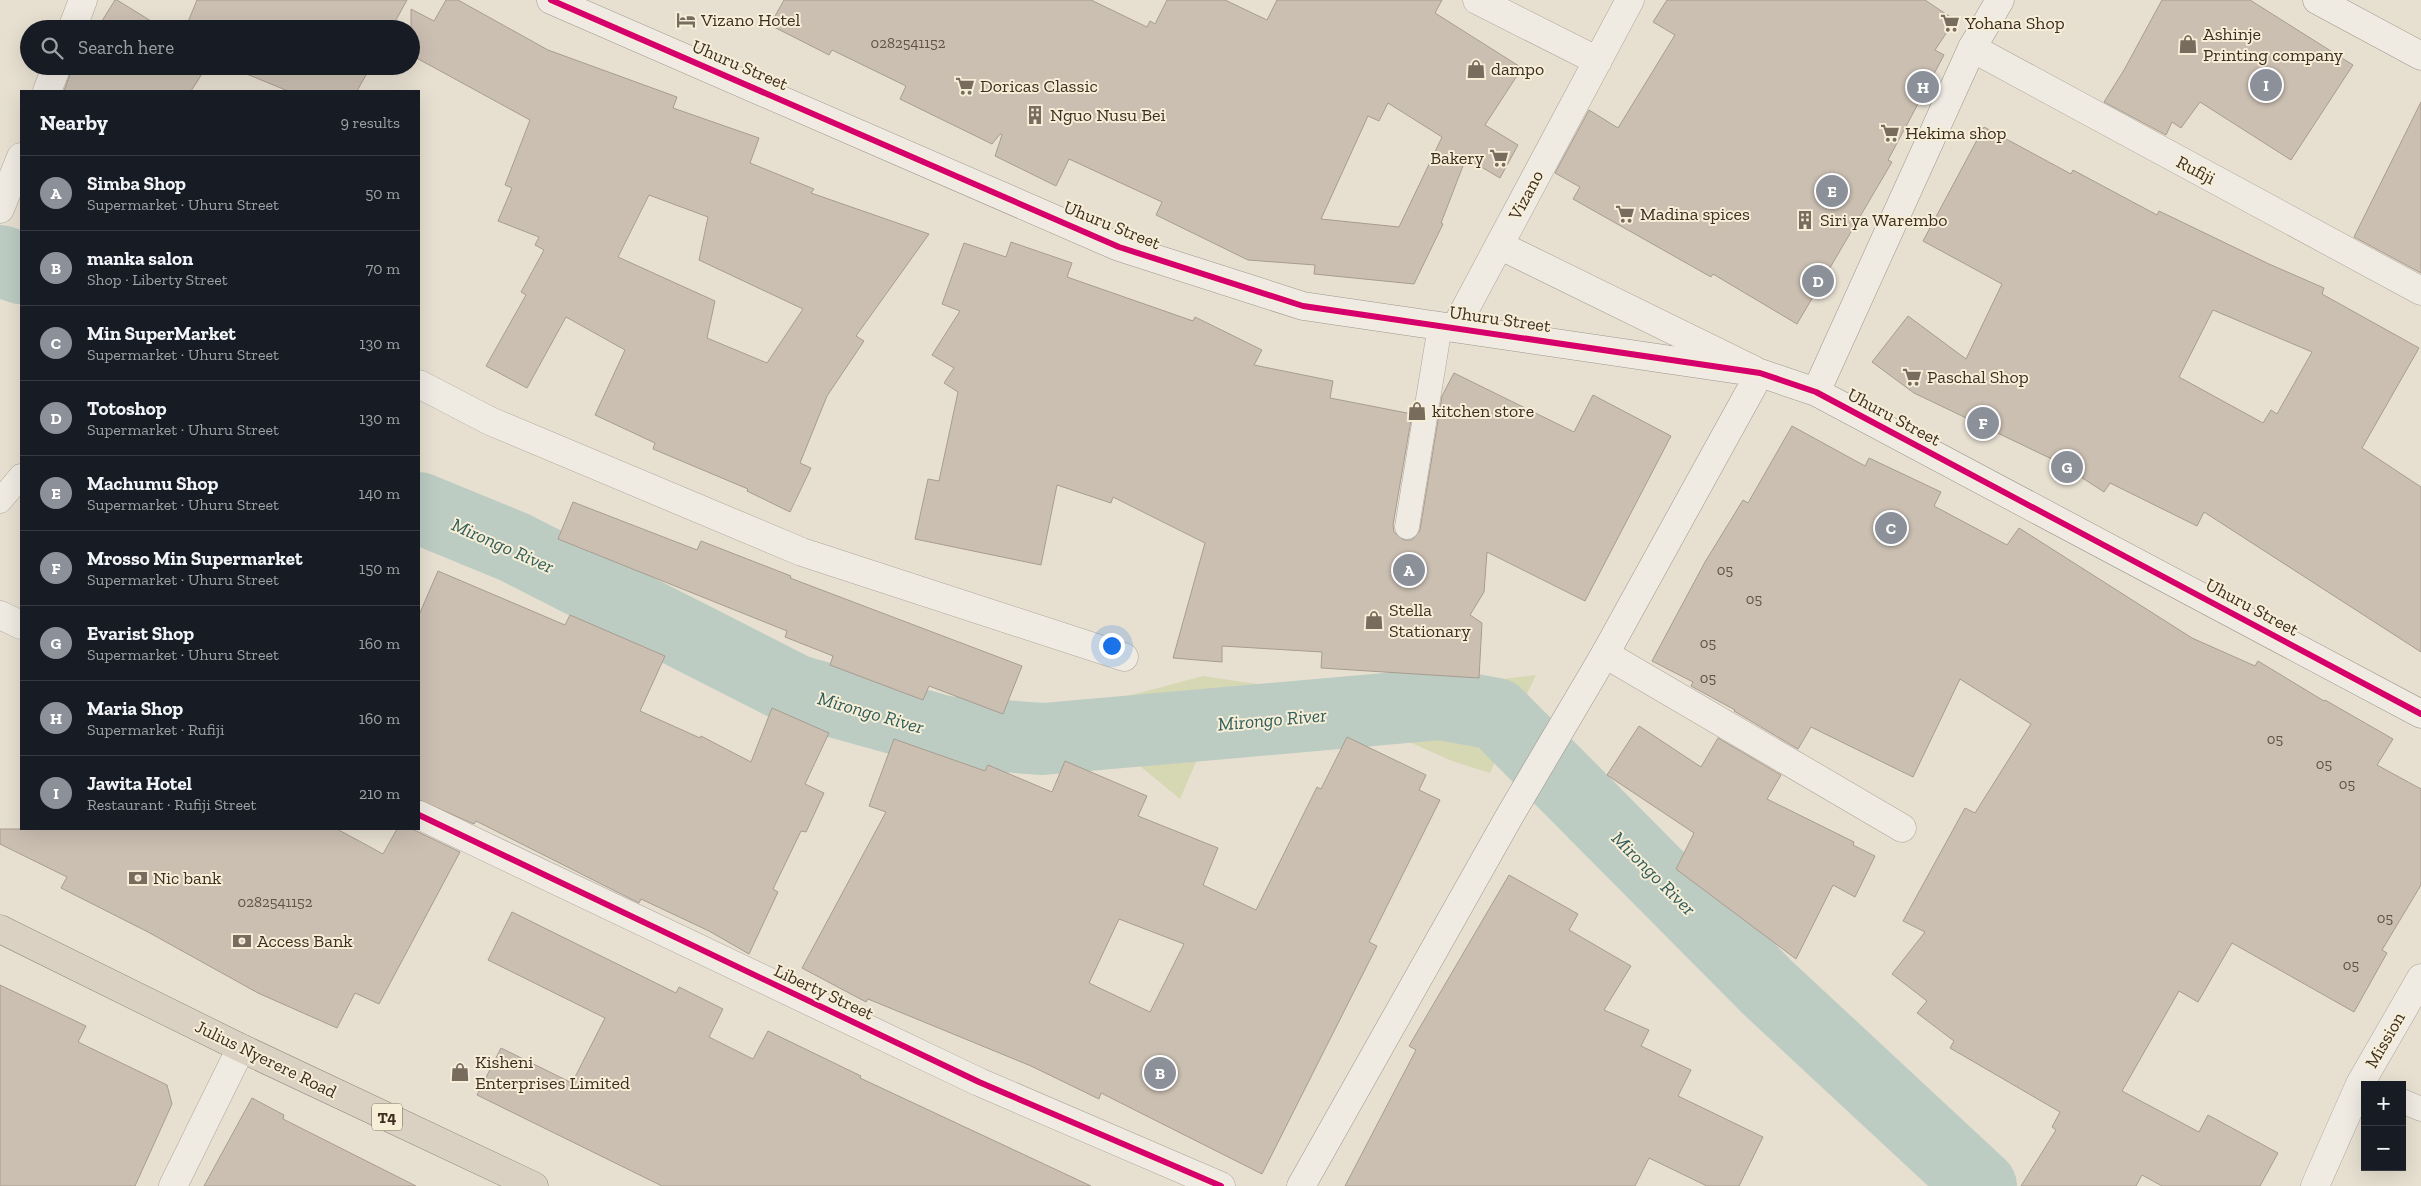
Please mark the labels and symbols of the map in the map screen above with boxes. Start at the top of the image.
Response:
hotel icon: Vizano Hotel [675,9,697,31]
place label: Vizano Hotel [700,9,801,31]
supermarket icon: Yohana Shop [1939,12,1961,34]
place label: Yohana Shop [1964,12,2065,34]
place label: Ashinje Printing company [2203,23,2344,66]
shop icon: Ashinje Printing company [2177,33,2199,55]
house number: 0282541152 [871,34,946,52]
street label: Uhuru Street [689,35,792,95]
shop icon: dampo [1465,58,1487,80]
place label: dampo [1491,58,1544,80]
pin: I [2250,66,2282,104]
pin: H [1907,68,1939,106]
supermarket icon: Doricas Classic [954,75,976,97]
place label: Doricas Classic [980,75,1098,97]
building icon: Nguo Nusu Bei [1024,104,1046,126]
place label: Nguo Nusu Bei [1050,104,1166,126]
supermarket icon: Hekima shop [1879,122,1901,144]
place label: Hekima shop [1905,122,2007,144]
place label: Bakery [1430,147,1485,169]
supermarket icon: Bakery [1488,147,1510,169]
street label: Rufiji [2173,151,2219,189]
street label: Vizano [1503,166,1548,224]
pin: E [1816,172,1848,210]
street label: Uhuru Street [1060,196,1164,254]
supermarket icon: Madina spices [1614,203,1636,225]
place label: Madina spices [1640,203,1750,225]
building icon: Siri ya Warembo [1794,209,1816,231]
place label: Siri ya Warembo [1820,209,1947,231]
pin: D [1802,262,1834,300]
street label: Uhuru Street [1448,301,1552,337]
supermarket icon: Paschal Shop [1901,366,1923,388]
place label: Paschal Shop [1927,366,2029,388]
street label: Uhuru Street [1844,383,1945,451]
shop icon: kitchen store [1406,400,1428,422]
place label: kitchen store [1432,400,1534,422]
pin: F [1967,404,1999,442]
pin: G [2051,448,2083,486]
pin: C [1875,509,1907,547]
water label: Mirongo River [448,513,558,578]
pin: A [1393,551,1425,589]
house number: 05 [1717,561,1733,579]
street label: Uhuru Street [2202,573,2303,641]
house number: 05 [1746,590,1762,608]
place label: Stella Stationary [1389,599,1471,642]
shop icon: Stella Stationary [1363,609,1385,631]
your location [1099,633,1125,659]
house number: 05 [1700,634,1716,652]
house number: 05 [1700,669,1716,687]
water label: Mirongo River [815,686,927,739]
water label: Mirongo River [1217,703,1328,736]
house number: 05 [2267,730,2283,748]
house number: 05 [2316,755,2332,773]
house number: 05 [2339,775,2355,793]
water label: Mirongo River [1607,827,1701,920]
bank icon: Nic bank [127,867,149,889]
place label: Nic bank [153,867,222,889]
house number: 0282541152 [238,893,313,911]
house number: 05 [2377,909,2393,927]
bank icon: Access Bank [231,930,253,952]
place label: Access Bank [257,930,353,952]
house number: 05 [2343,956,2359,974]
street label: Liberty Street [771,959,878,1025]
street label: Mission [2360,1007,2410,1072]
street label: Julius Nyerere Road [192,1015,340,1103]
place label: Kisheni Enterprises Limited [475,1051,630,1094]
pin: B [1144,1054,1176,1092]
shop icon: Kisheni Enterprises Limited [449,1061,471,1083]
road number: T4 [372,1104,402,1130]

